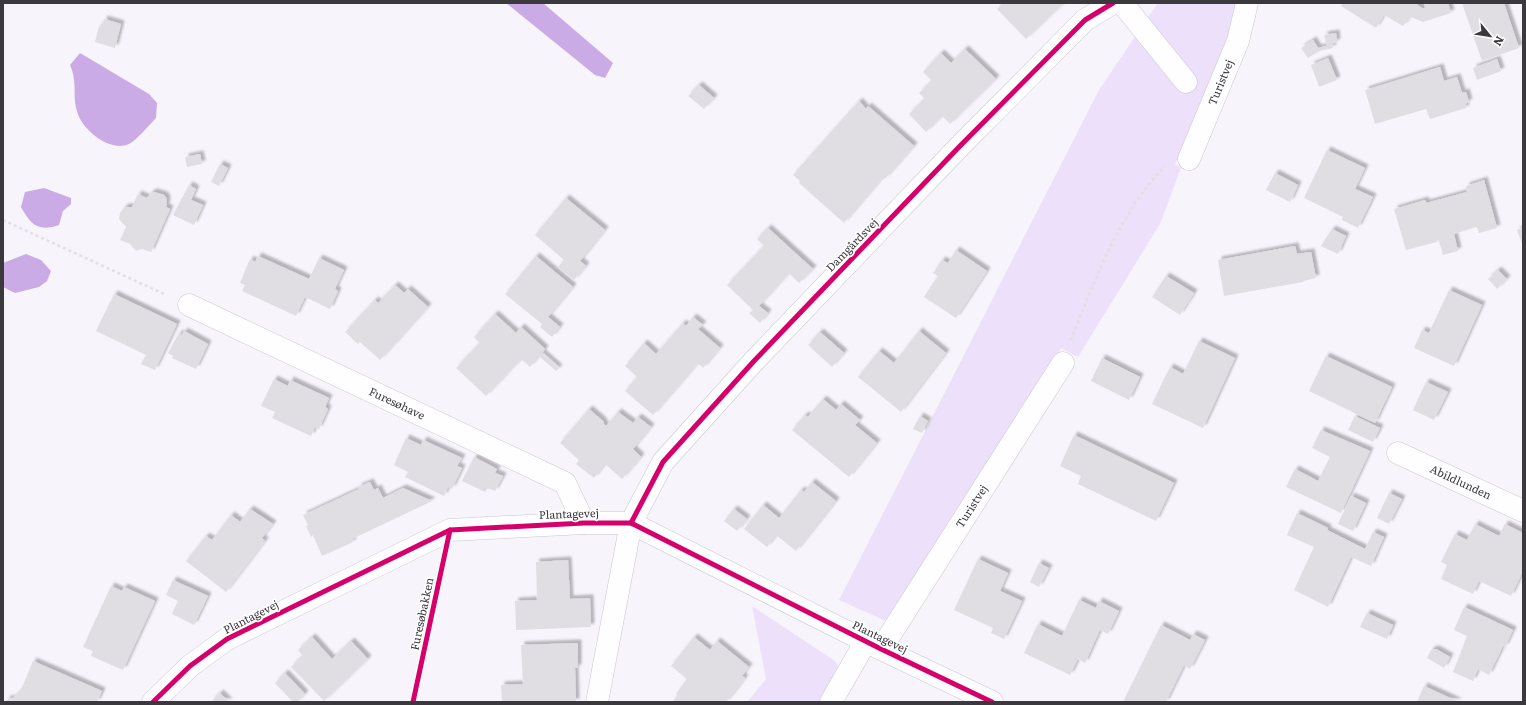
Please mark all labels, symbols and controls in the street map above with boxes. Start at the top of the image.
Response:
north arrow [1470,16,1510,56]
text: N [1490,34,1509,49]
street label: Turistvej [1203,57,1237,107]
street label: Damgårdsvej [822,214,881,275]
street label: Furesøhave [367,382,428,423]
street label: Abildlunden [1428,460,1494,502]
street label: Turistvej [951,481,991,531]
street label: Plantagevej [539,504,599,522]
street label: Furesøbakken [406,576,437,652]
street label: Plantagevej [220,595,281,637]
street label: Plantagevej [850,616,911,656]

